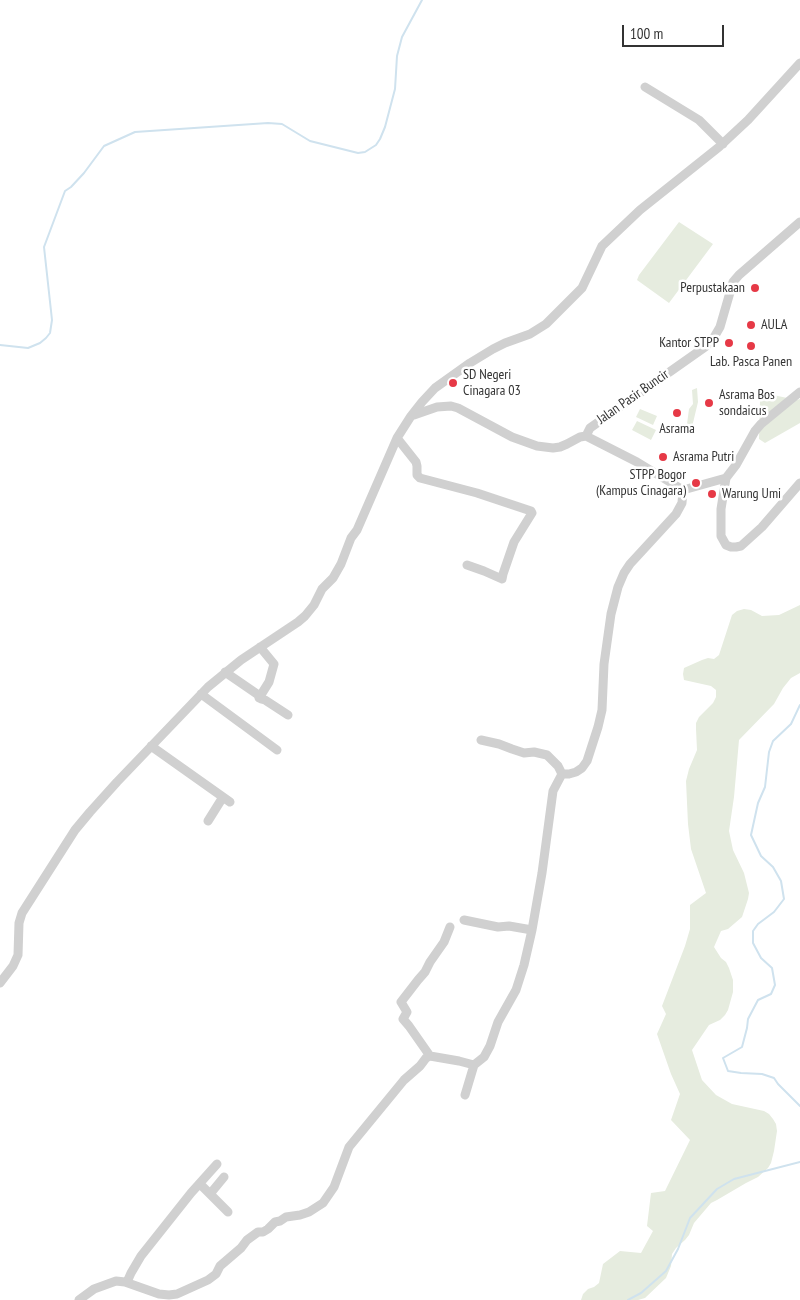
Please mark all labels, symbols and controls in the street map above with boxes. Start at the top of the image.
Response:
scale bar [625,15,728,47]
text: 100 m [630,24,663,43]
place label: Perpustakaan [680,280,745,296]
marker: Perpustakaan [749,282,761,294]
place label: AULA [761,317,787,333]
marker: AULA [745,319,757,331]
place label: Kantor STPP [659,335,719,351]
marker: Kantor STPP [723,337,735,349]
marker: Lab. Pasca Panen [745,340,757,352]
place label: Lab. Pasca Panen [710,354,792,370]
street label: Jalan Pasir Buncir [594,366,672,428]
place label: SD Negeri Cinagara 03 [463,367,521,400]
marker: SD Negeri Cinagara 03 [447,377,459,389]
place label: Asrama Bos sondaicus [719,387,775,420]
marker: Asrama Bos sondaicus [703,397,715,409]
marker: Asrama [671,407,683,419]
place label: Asrama [659,421,695,437]
place label: Asrama Putri [673,449,734,465]
marker: Asrama Putri [657,451,669,463]
place label: STPP Bogor (Kampus Cinagara) [596,467,686,500]
marker: STPP Bogor (Kampus Cinagara) [690,477,702,489]
place label: Warung Umi [722,486,781,502]
marker: Warung Umi [706,488,718,500]

